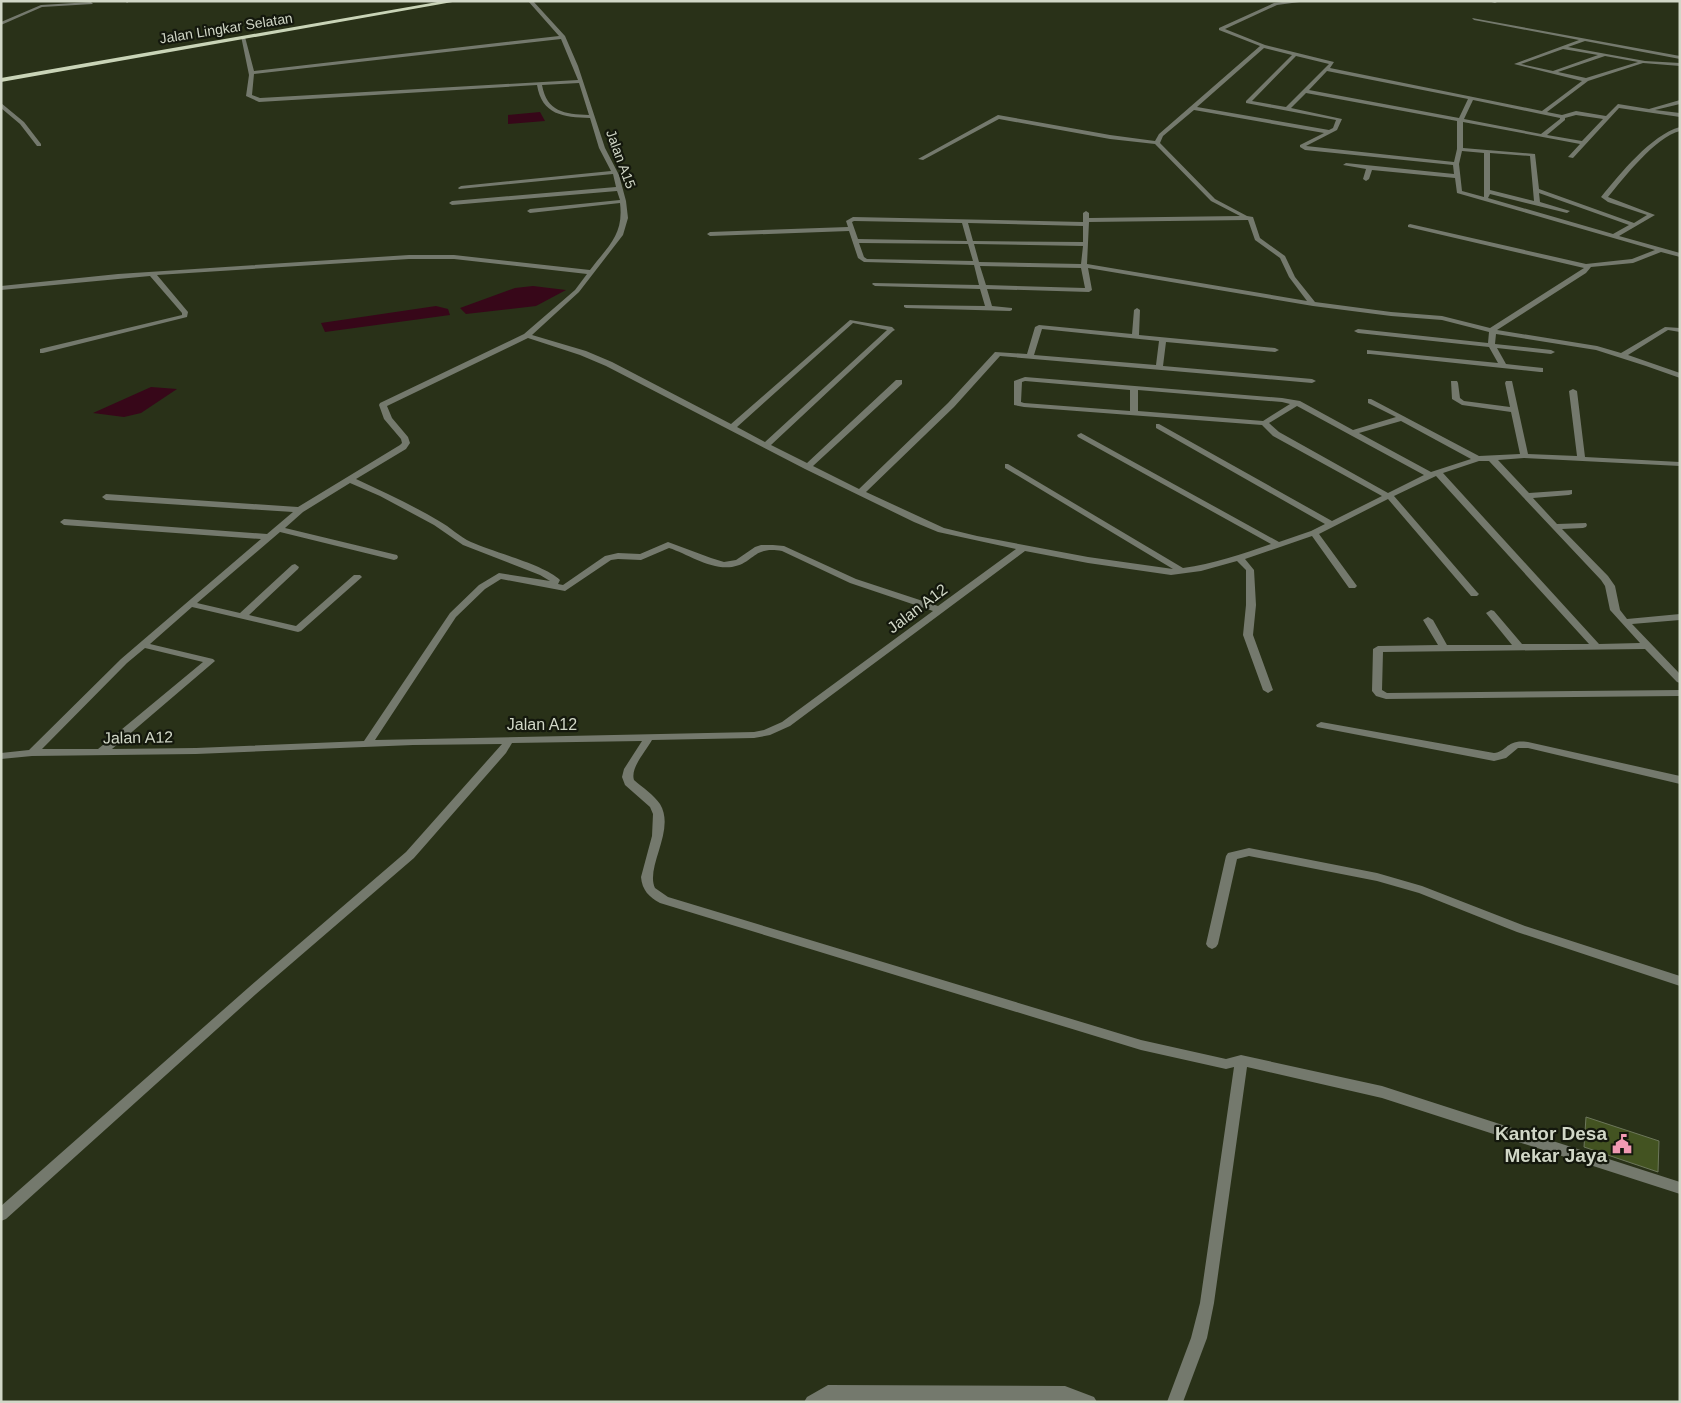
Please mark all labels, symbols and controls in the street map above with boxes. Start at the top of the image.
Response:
street label: Jalan Lingkar Selatan [158,10,294,46]
street label: Jalan A15 [603,127,639,191]
street label: Jalan A12 [884,580,951,636]
street label: Jalan A12 [507,716,577,733]
street label: Jalan A12 [103,728,173,747]
place label: Kantor Desa Mekar Jaya [1495,1123,1607,1166]
public building icon: Kantor Desa Mekar Jaya [1611,1133,1633,1155]

